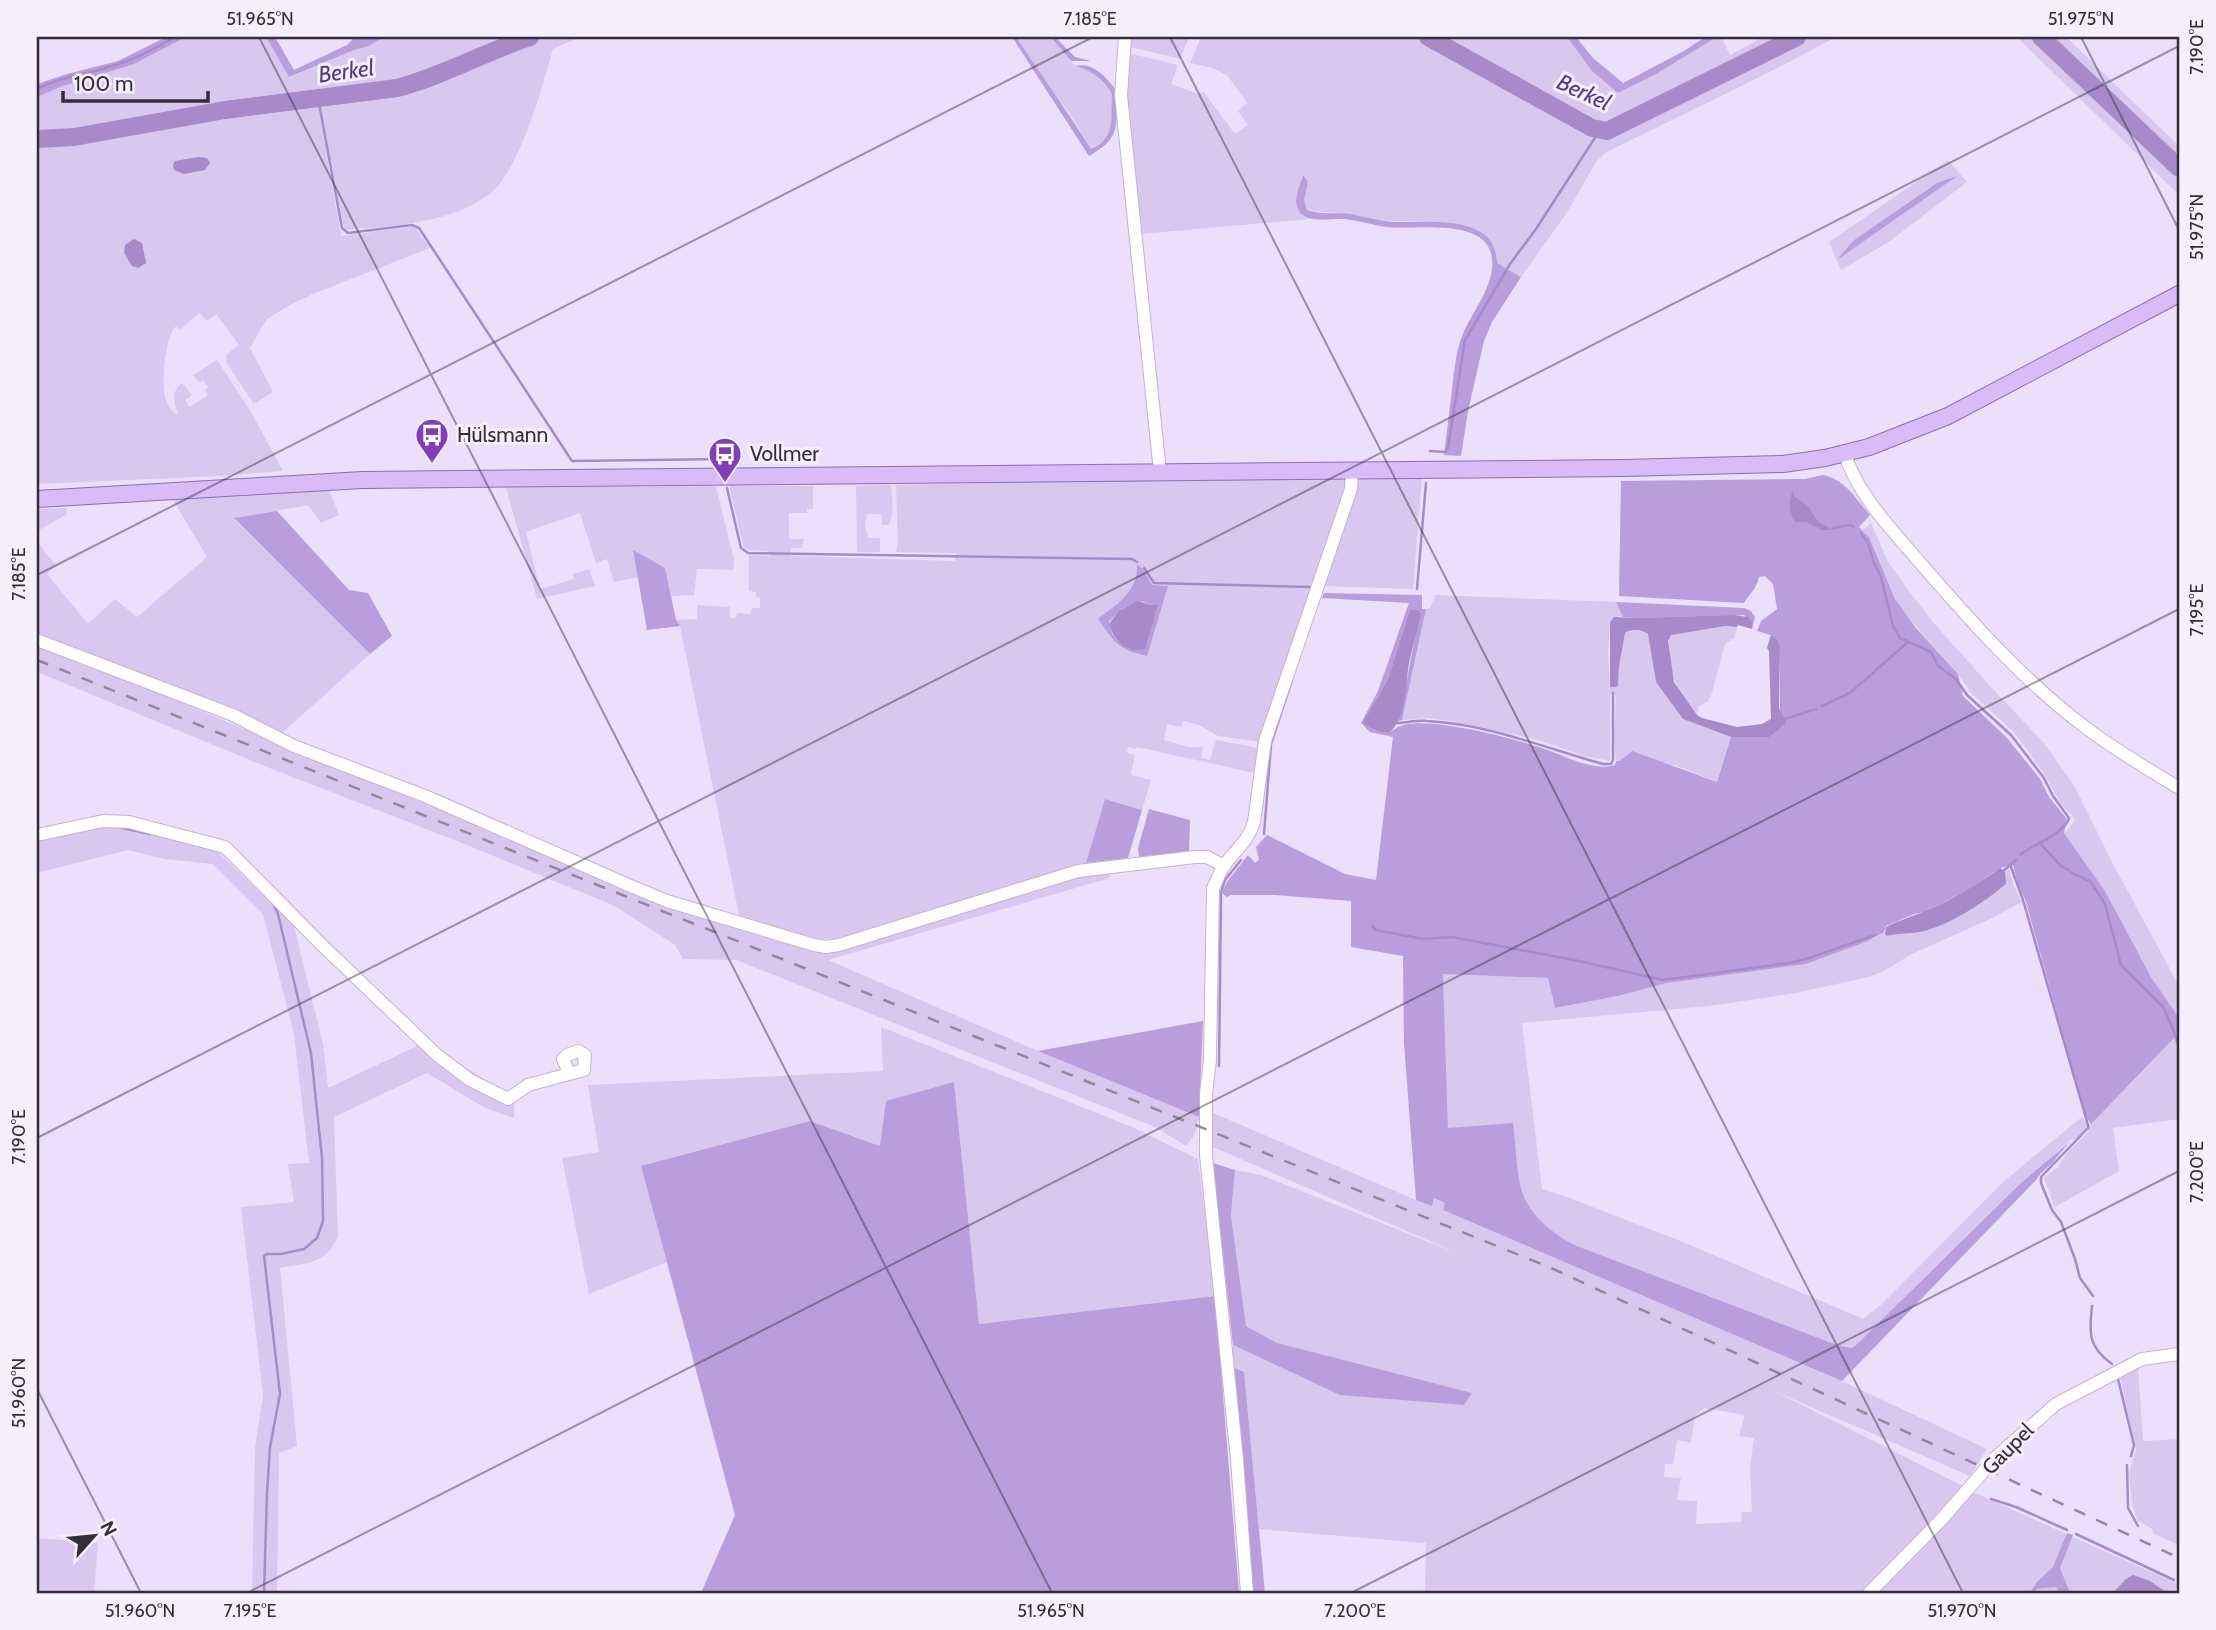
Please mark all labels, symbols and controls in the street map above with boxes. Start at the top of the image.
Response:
text: 51.965°N [226,8,294,30]
text: 7.185°E [1063,8,1117,30]
text: 51.975°N [2048,8,2114,30]
text: 7.190°E [2186,19,2208,75]
water label: Berkel [316,53,376,89]
scale bar [63,60,208,104]
water label: Berkel [1553,67,1616,117]
text: 100 m [74,71,133,96]
text: 51.975°N [2186,194,2208,260]
bus stop icon: Hülsmann [413,416,451,465]
place label: Hülsmann [457,422,548,447]
bus stop icon: Vollmer [706,435,744,484]
place label: Vollmer [750,441,819,466]
text: 7.185°E [8,547,30,601]
text: 7.195°E [2186,584,2208,636]
text: 7.190°E [8,1109,30,1165]
text: 7.200°E [2186,1141,2208,1203]
text: 51.960°N [8,1358,30,1428]
street label: Gaupel [1977,1418,2039,1480]
north arrow [60,1500,130,1570]
text: N [95,1517,122,1540]
text: 51.960°N [105,1600,175,1622]
text: 7.195°E [224,1600,276,1622]
text: 51.965°N [1017,1600,1085,1622]
text: 7.200°E [1324,1600,1386,1622]
text: 51.970°N [1928,1600,1996,1622]

